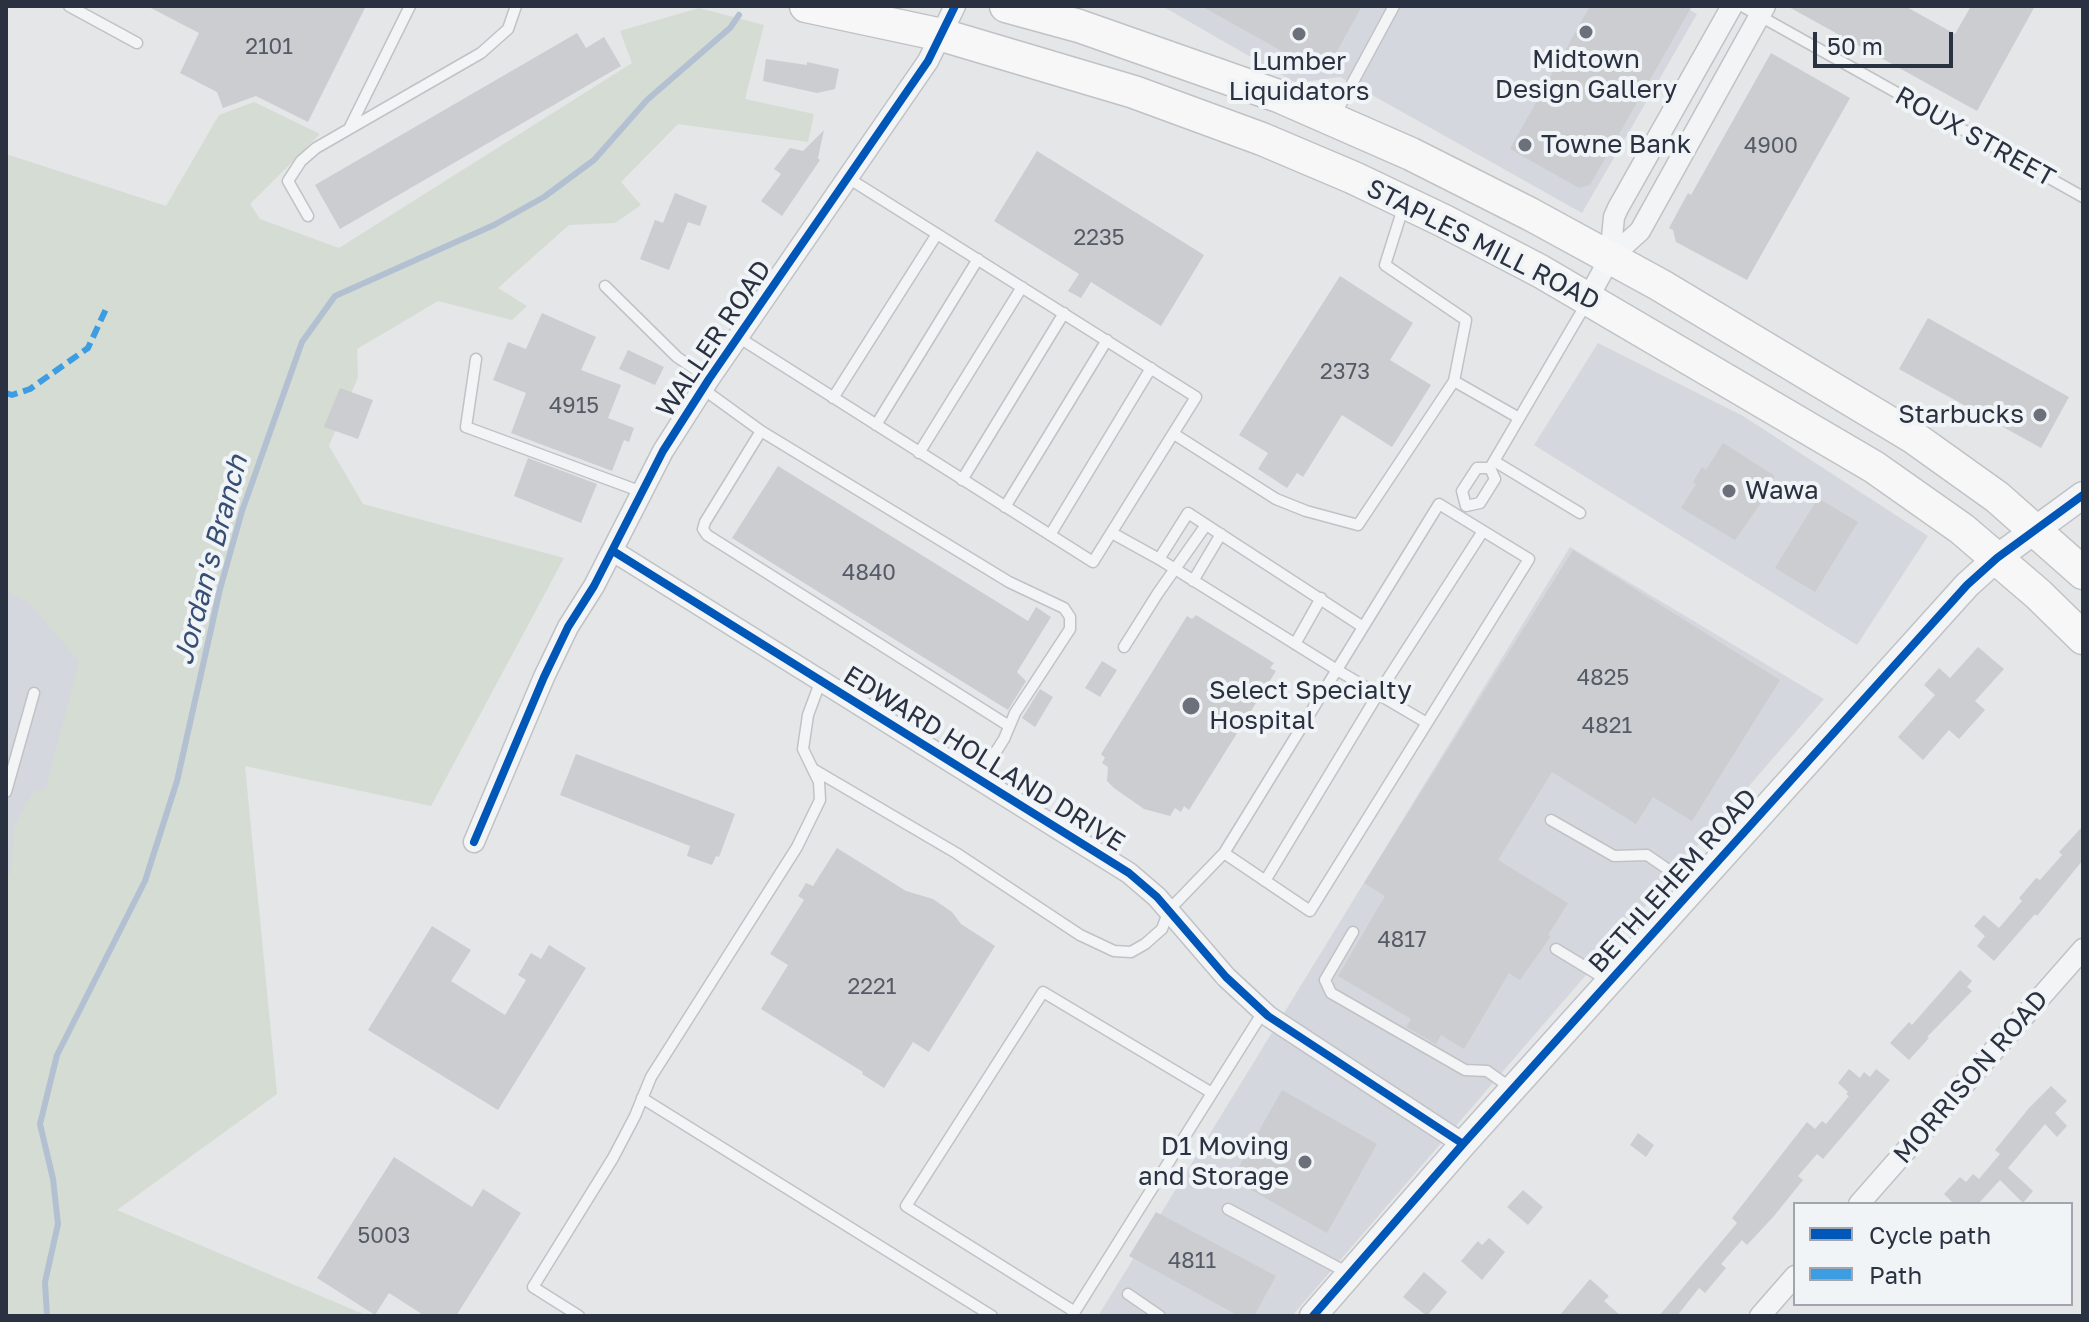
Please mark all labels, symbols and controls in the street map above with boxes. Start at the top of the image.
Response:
scale bar [1817,16,1957,66]
marker: Midtown Design Gallery [1577,23,1595,41]
marker: Lumber Liquidators [1290,25,1308,43]
text: 50 m [1827,31,1883,60]
house number: 2101 [245,34,293,60]
place label: Midtown Design Gallery [1495,44,1677,106]
place label: Lumber Liquidators [1229,46,1369,108]
street label: ROUX STREET [1890,80,2060,194]
place label: Towne Bank [1541,129,1692,161]
house number: 4900 [1744,133,1798,159]
marker: Towne Bank [1516,136,1534,154]
street label: STAPLES MILL ROAD [1361,173,1605,317]
house number: 2235 [1073,225,1125,251]
street label: WALLER ROAD [650,255,778,423]
house number: 2373 [1320,359,1370,385]
house number: 4915 [549,393,599,419]
place label: Starbucks [1898,399,2024,431]
marker: Starbucks [2031,406,2049,424]
water label: Jordan's Branch [167,451,255,669]
place label: Wawa [1745,475,1819,507]
marker: Wawa [1720,482,1738,500]
house number: 4840 [842,560,896,586]
street label: EDWARD HOLLAND DRIVE [838,659,1130,859]
house number: 4825 [1577,665,1629,691]
place label: Select Specialty Hospital [1209,675,1412,736]
marker: Select Specialty Hospital [1180,695,1202,717]
house number: 4821 [1582,713,1632,739]
street label: BETHLEHEM ROAD [1582,783,1764,979]
house number: 4817 [1377,927,1427,953]
house number: 2221 [848,974,896,1000]
street label: MORRISON ROAD [1887,984,2055,1170]
place label: D1 Moving and Storage [1138,1131,1289,1192]
marker: D1 Moving and Storage [1296,1153,1314,1171]
legend [1793,1202,2073,1306]
text: Cycle path [1869,1220,1991,1249]
house number: 5003 [358,1223,410,1249]
house number: 4811 [1168,1248,1216,1274]
text: Path [1869,1260,1922,1289]

